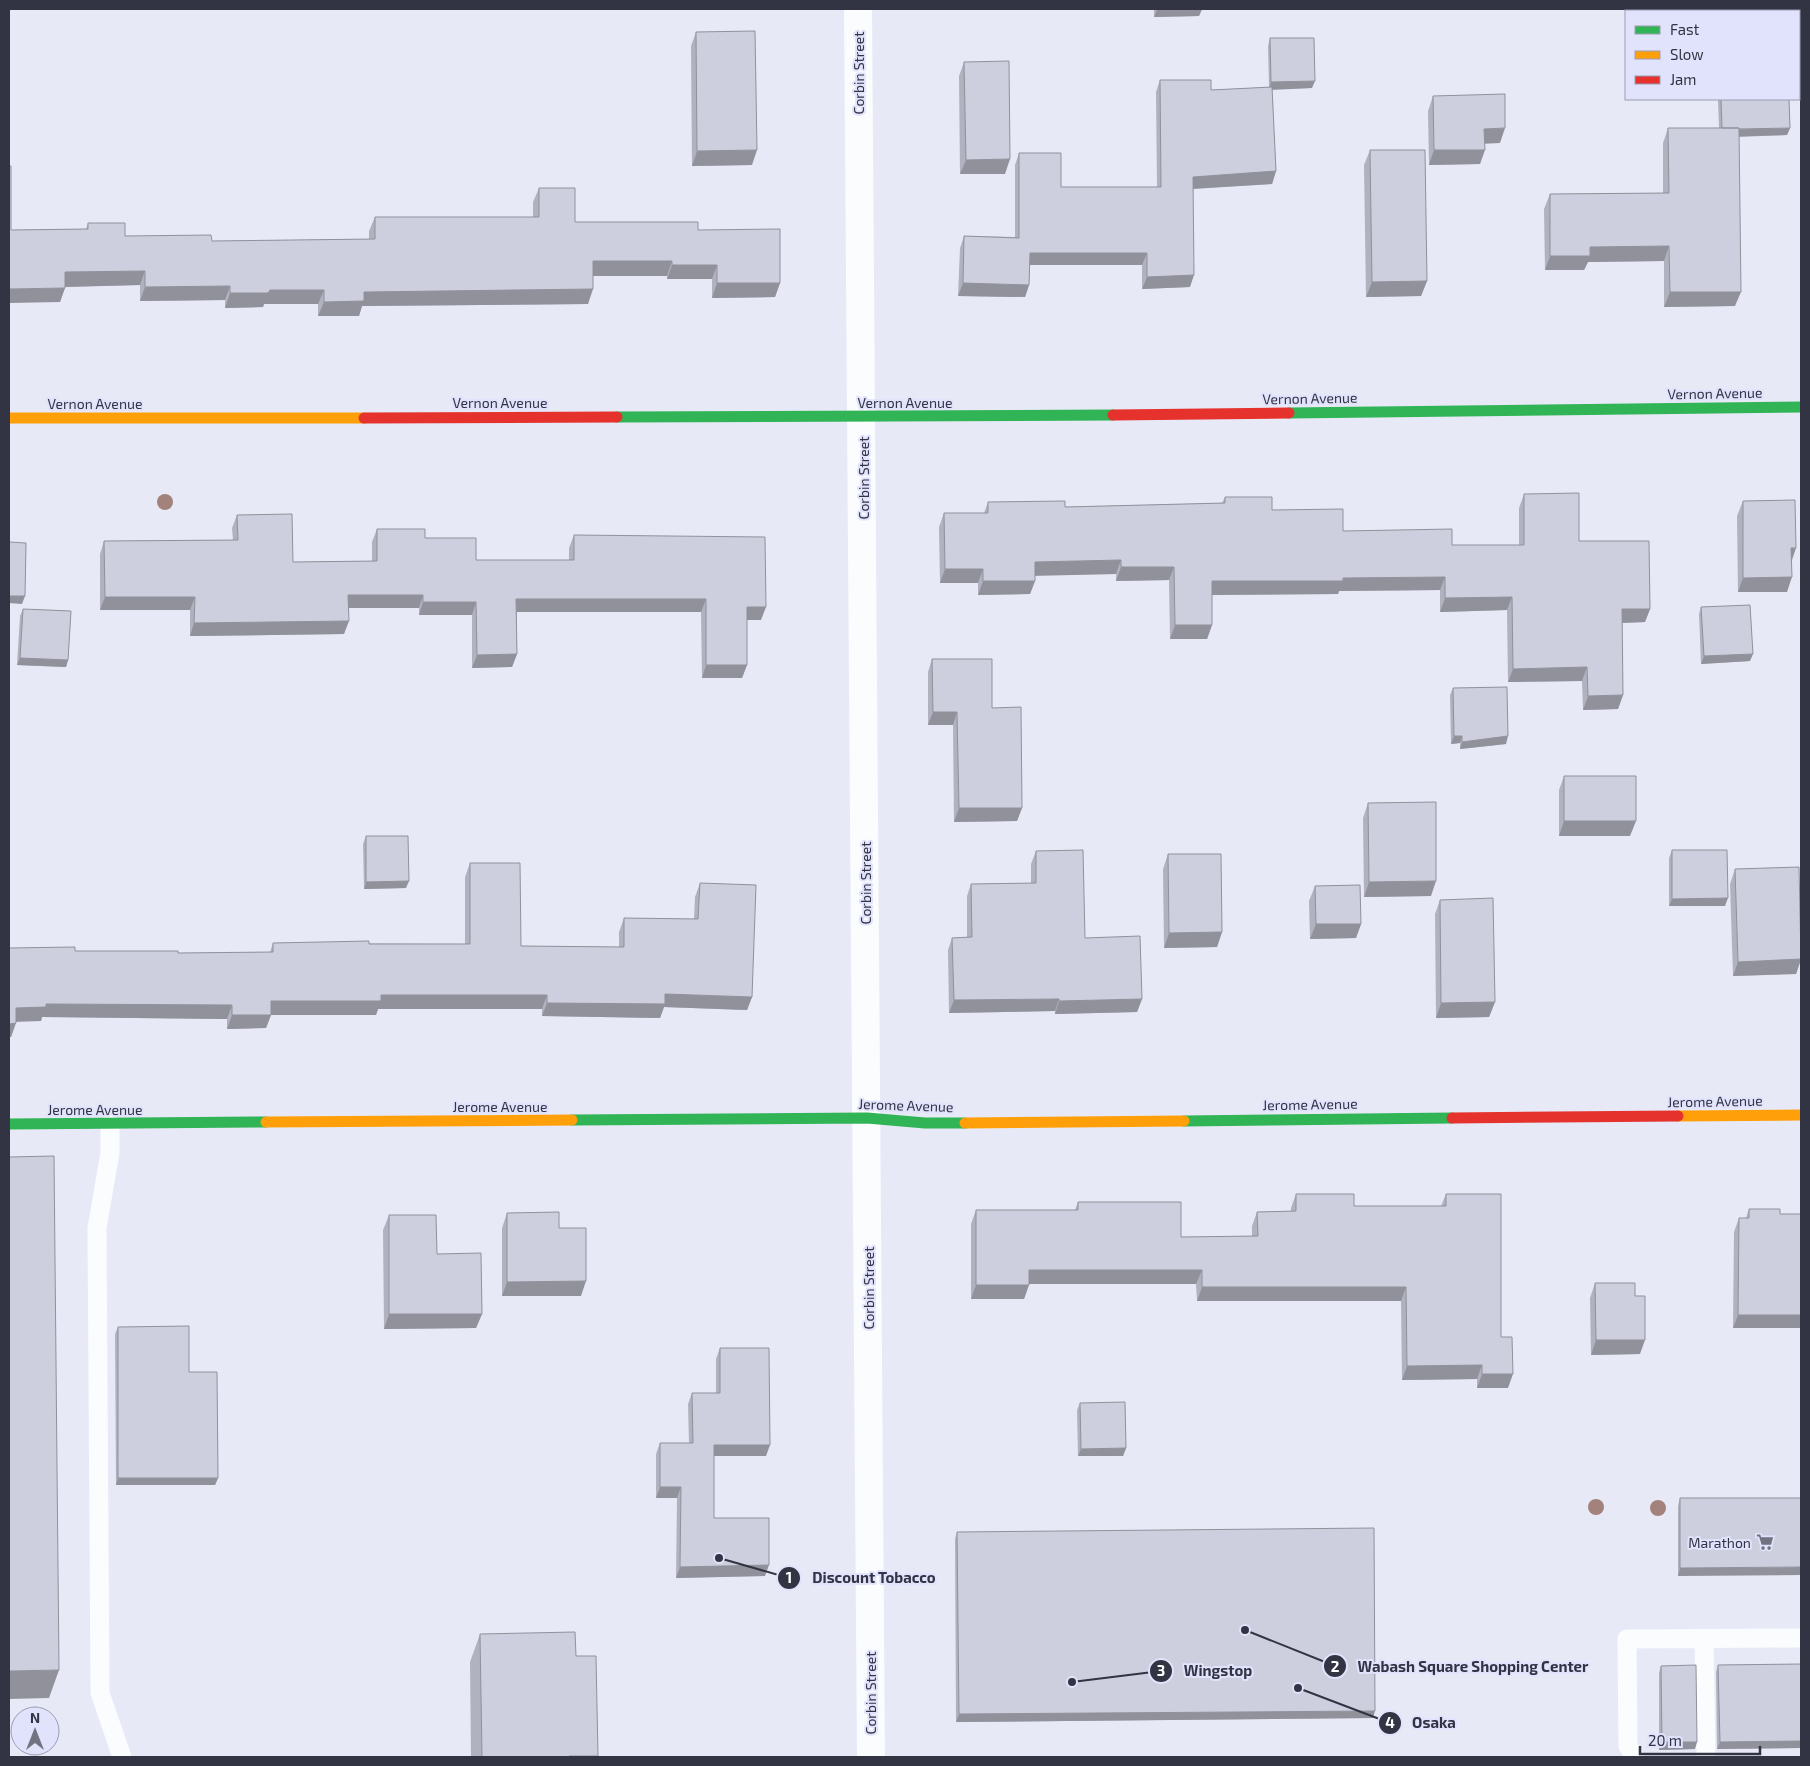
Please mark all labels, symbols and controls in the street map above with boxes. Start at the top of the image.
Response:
legend [1625,10,1800,100]
text: Fast [1670,20,1700,38]
street label: Corbin Street [850,31,867,115]
text: Slow [1670,45,1704,63]
text: Jam [1670,70,1696,88]
street label: Vernon Avenue [1667,384,1763,402]
street label: Vernon Avenue [1262,389,1358,407]
street label: Vernon Avenue [452,394,548,411]
street label: Vernon Avenue [857,394,953,411]
street label: Vernon Avenue [47,395,143,412]
street label: Corbin Street [855,436,872,520]
street label: Corbin Street [857,841,874,925]
street label: Jerome Avenue [1667,1092,1763,1110]
street label: Jerome Avenue [858,1095,954,1115]
street label: Jerome Avenue [1262,1095,1358,1113]
street label: Jerome Avenue [452,1098,548,1115]
street label: Jerome Avenue [47,1101,143,1118]
street label: Corbin Street [860,1246,877,1330]
supermarket icon: Marathon [1755,1532,1775,1552]
place label: Marathon [1688,1534,1751,1551]
callout: Discount Tobacco [777,1563,946,1593]
text: 1 [786,1568,792,1586]
text: Discount Tobacco [812,1568,936,1586]
street label: Corbin Street [862,1651,879,1735]
callout: Wabash Square Shopping Center [1323,1651,1599,1681]
callout: Wingstop [1148,1656,1262,1686]
text: 2 [1331,1657,1340,1675]
text: Wabash Square Shopping Center [1358,1657,1589,1675]
text: 3 [1157,1661,1165,1679]
text: Wingstop [1184,1661,1252,1679]
north arrow [10,1706,60,1756]
callout: Osaka [1377,1708,1466,1738]
text: N [30,1709,40,1726]
text: 4 [1385,1713,1395,1731]
text: Osaka [1412,1713,1456,1731]
scale bar [1640,1724,1760,1756]
text: 20 m [1648,1731,1682,1749]

